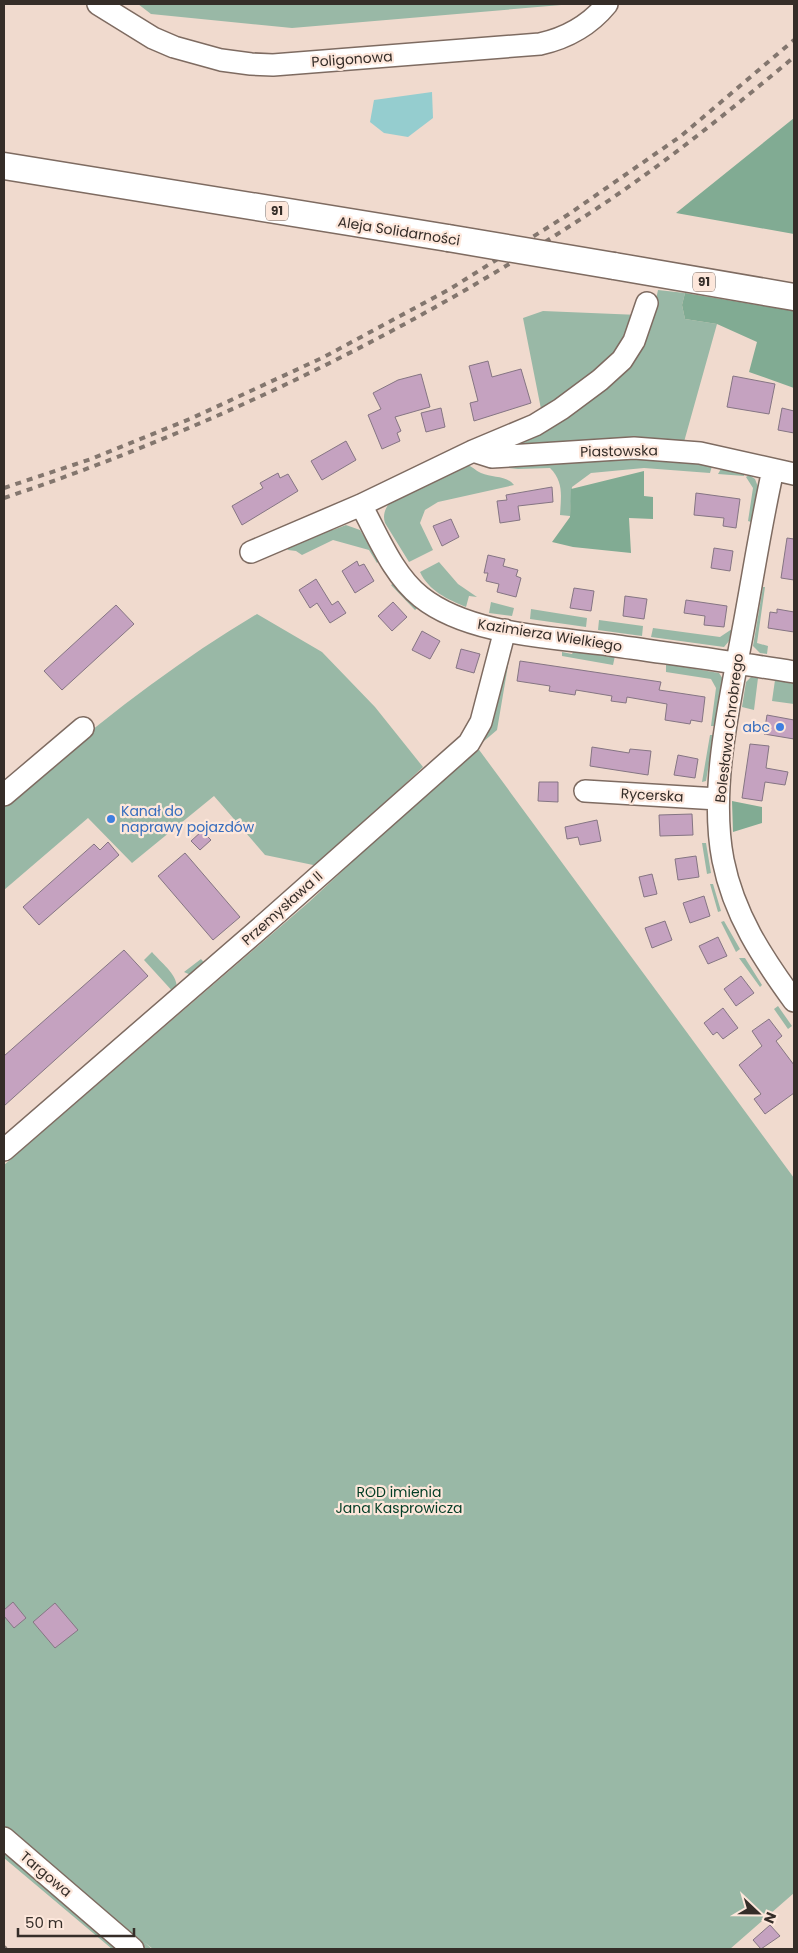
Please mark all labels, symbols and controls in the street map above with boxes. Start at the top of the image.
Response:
street label: Poligonowa [311,46,393,72]
road number: 91 [266,202,288,220]
street label: Aleja Solidarności [336,211,462,251]
road number: 91 [693,272,715,292]
street label: Piastowska [580,440,658,462]
street label: Kazimierza Wielkiego [476,614,624,656]
street label: Bolesława Chrobrego [710,652,748,804]
place label: abc [743,717,770,737]
marker: abc [774,721,786,733]
street label: Rycerska [620,783,684,807]
place label: Kanał do naprawy pojazdów [121,801,255,837]
marker: Kanał do naprawy pojazdów [105,813,117,825]
street label: Przemysława II [237,866,327,950]
park label: ROD imienia Jana Kasprowicza [335,1482,463,1518]
street label: Targowa [16,1847,76,1901]
north arrow [733,1888,783,1938]
scale bar [18,1906,134,1938]
text: N [759,1909,781,1926]
text: 50 m [25,1912,63,1933]

